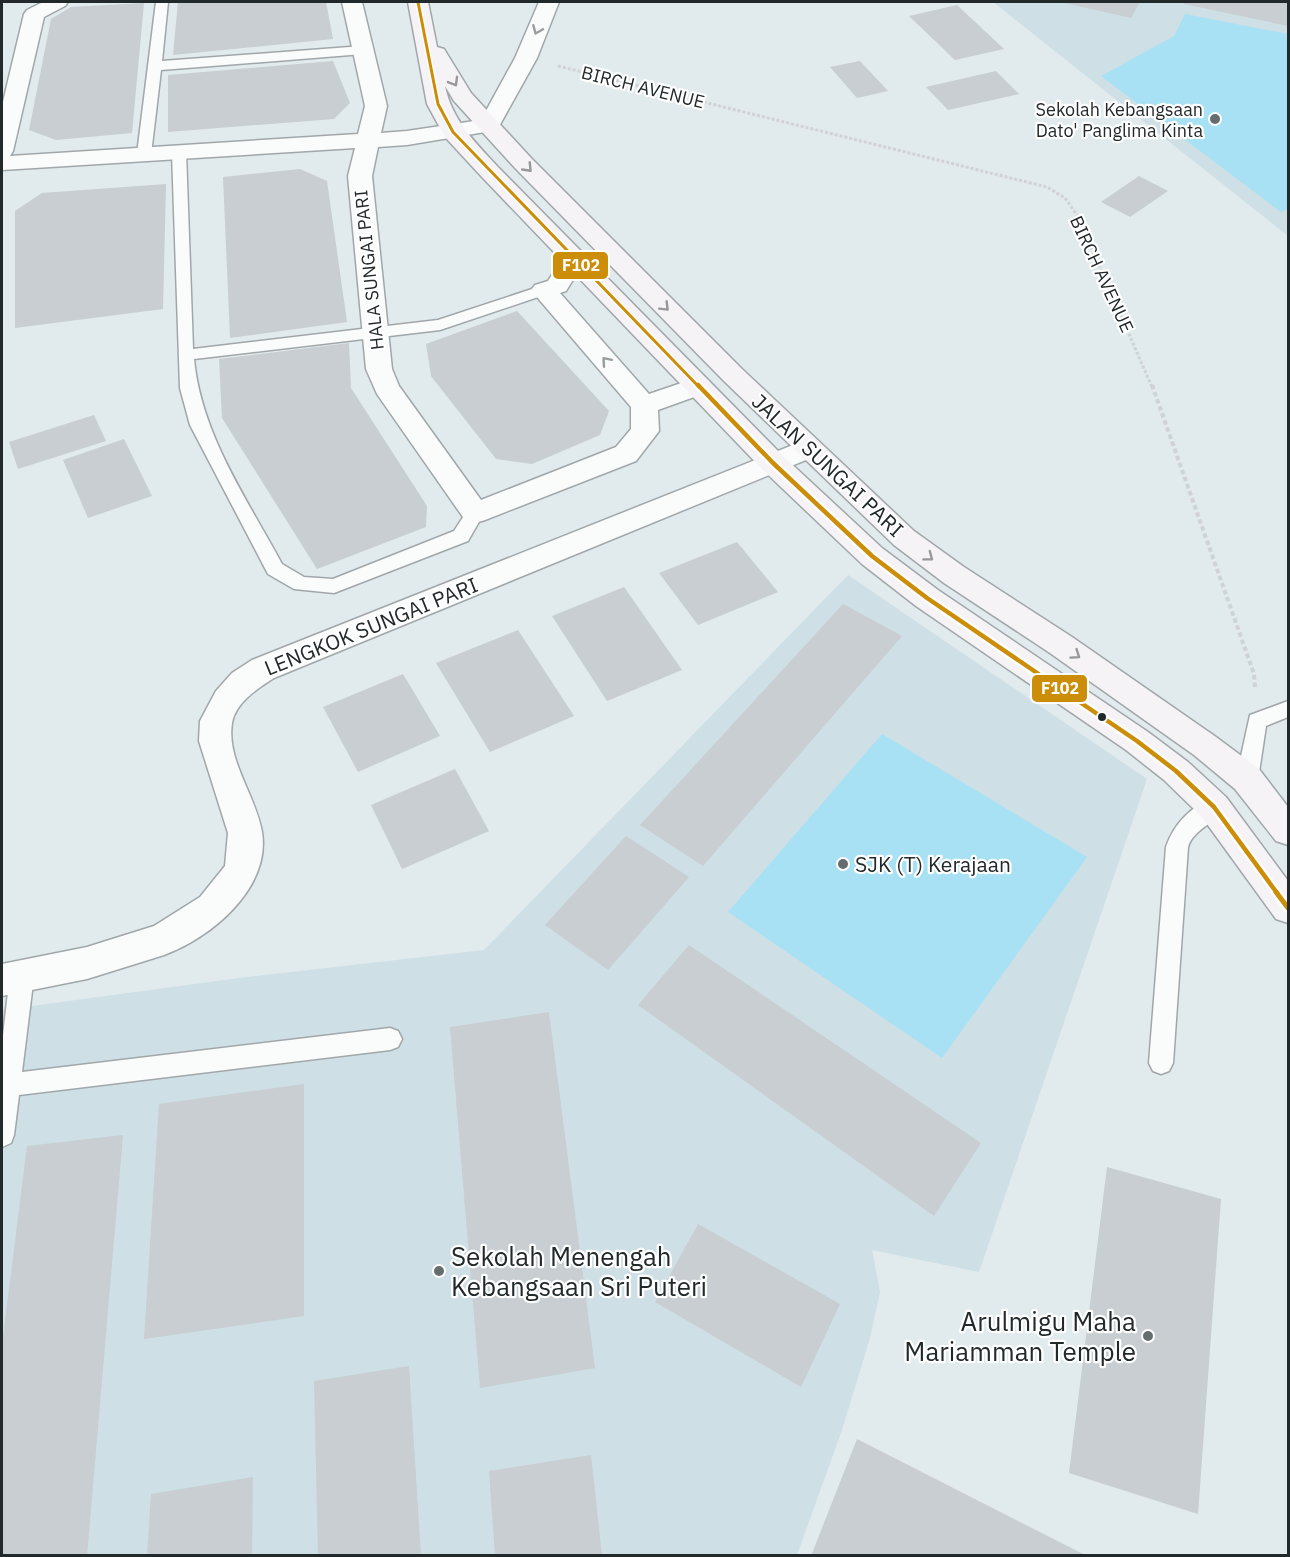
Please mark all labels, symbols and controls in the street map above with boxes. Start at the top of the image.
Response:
one-way arrow [533,24,545,35]
street label: BIRCH AVENUE [579,61,707,113]
one-way arrow [446,76,458,86]
place label: Sekolah Kebangsaan Dato' Panglima Kinta [1036,98,1203,142]
marker: Sekolah Kebangsaan Dato' Panglima Kinta [1208,112,1222,126]
one-way arrow [521,162,532,172]
street label: HALA SUNGAI PARI [349,189,389,351]
street label: BIRCH AVENUE [1065,212,1139,336]
line badge: F102 [552,251,609,280]
text: F102 [562,255,600,275]
one-way arrow [657,300,668,311]
one-way arrow [602,357,613,368]
street label: JALAN SUNGAI PARI [746,387,910,543]
one-way arrow [923,549,934,560]
street label: LENGKOK SUNGAI PARI [260,570,482,682]
one-way arrow [1069,648,1080,659]
line badge: F102 [1031,674,1088,703]
text: F102 [1041,678,1079,698]
unlabelled marker [1096,711,1108,723]
place label: SJK (T) Kerajaan [855,850,1011,878]
marker: SJK (T) Kerajaan [836,857,850,871]
place label: Sekolah Menengah Kebangsaan Sri Puteri [451,1239,707,1303]
marker: Sekolah Menengah Kebangsaan Sri Puteri [432,1264,446,1278]
place label: Arulmigu Maha Mariamman Temple [904,1304,1136,1368]
marker: Arulmigu Maha Mariamman Temple [1141,1329,1155,1343]

